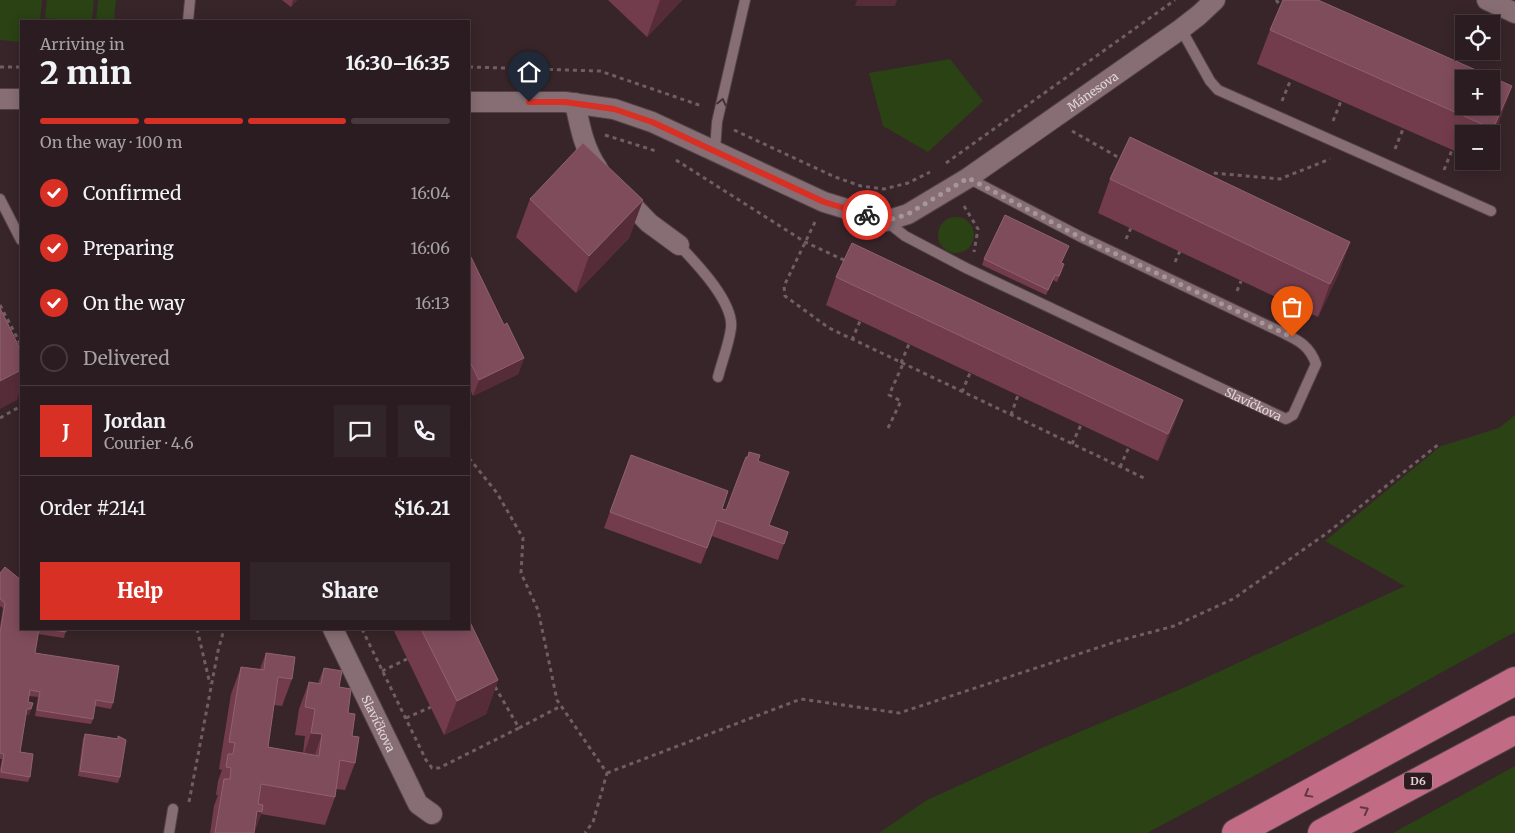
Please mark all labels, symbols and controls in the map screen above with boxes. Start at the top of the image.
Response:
map controls [1455,15,1500,170]
button: locate [1455,15,1500,60]
text: Arriving in [40,34,125,54]
text: 16:30–16:35 [345,51,450,75]
pin [508,51,550,102]
text: 2 min [40,53,132,93]
icon: home [515,58,543,86]
street label: Mánesova [1064,68,1121,114]
button: + [1455,70,1500,115]
one-way arrow [716,98,727,107]
button: − [1455,125,1500,170]
text: On the way · 100 m [40,132,182,152]
icon: check [40,179,68,207]
text: Confirmed [83,181,181,205]
text: 16:04 [411,183,450,203]
courier [842,190,892,240]
icon: bike [853,201,881,229]
icon: check [40,234,68,262]
text: Preparing [83,236,174,260]
text: 16:06 [411,238,450,258]
pin [1271,286,1313,337]
icon: check [40,289,68,317]
text: On the way [83,291,185,315]
text: 16:13 [415,293,450,313]
icon: bag [1278,293,1306,321]
text: Delivered [83,346,170,370]
street label: Slavíčkova [1223,384,1285,424]
button: chat [334,405,386,457]
button: phone [398,405,450,457]
text: Jordan [104,409,166,433]
text: J [62,419,70,443]
text: Courier · 4.6 [104,433,194,453]
text: Order #2141 [40,496,146,520]
text: $16.21 [393,496,450,520]
button: Help [40,562,240,620]
button: Share [250,562,450,620]
street label: Slavíčkova [359,693,399,755]
road number: D6 [1404,772,1432,789]
one-way arrow [1305,788,1314,798]
one-way arrow [1359,806,1368,816]

